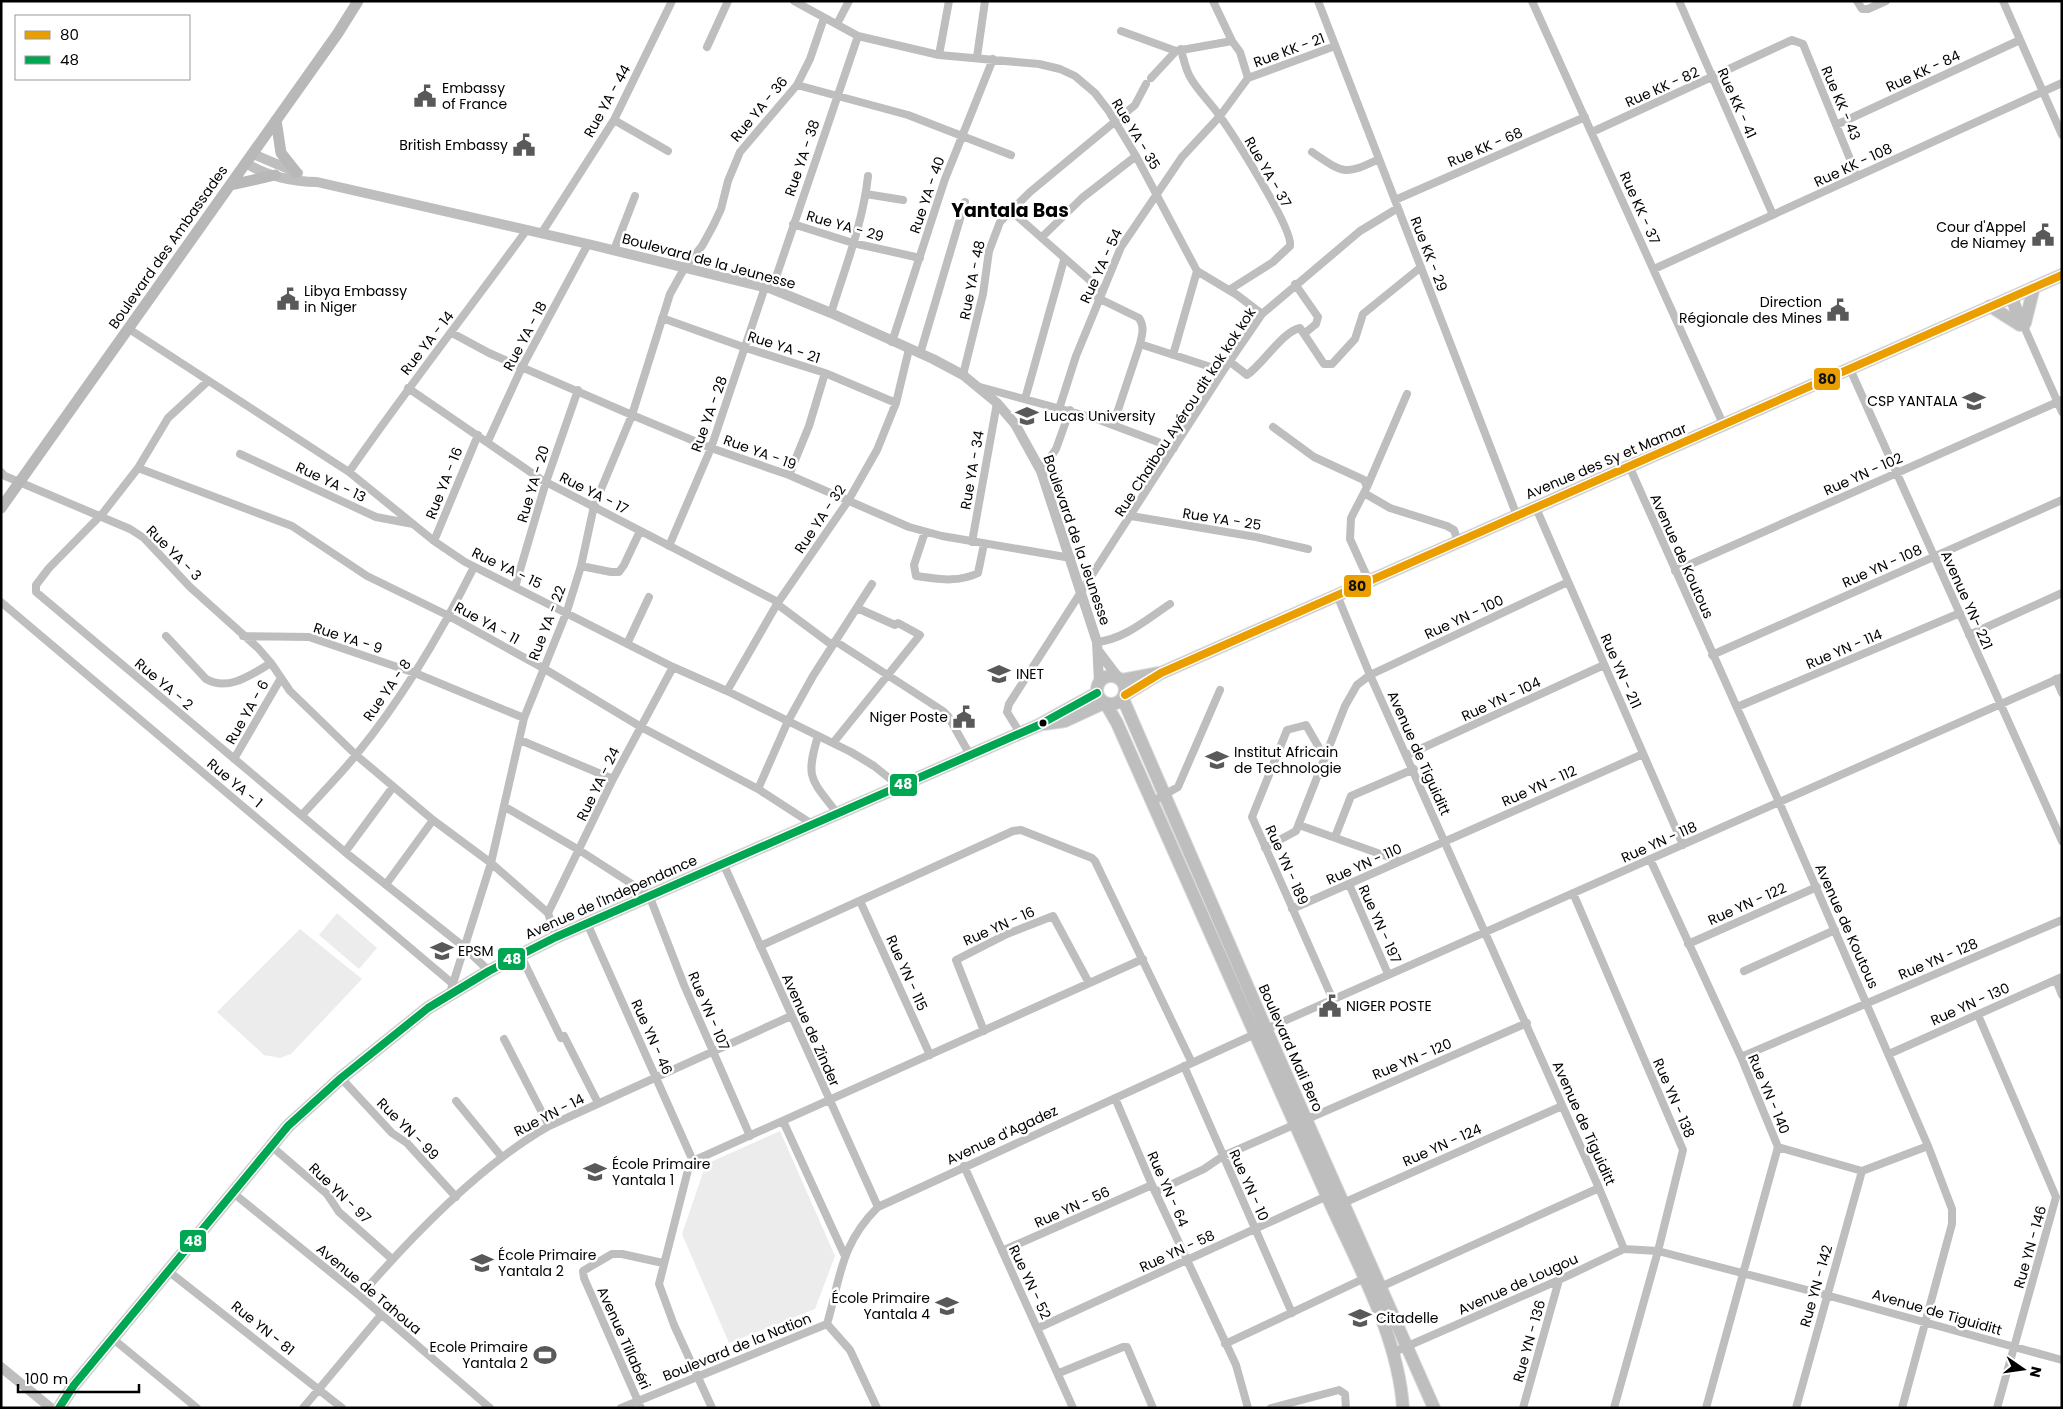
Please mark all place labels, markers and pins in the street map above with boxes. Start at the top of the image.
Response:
place label: Embassy of France [442,78,508,114]
public building icon: Embassy of France [412,83,438,109]
public building icon: British Embassy [511,132,537,158]
place label: British Embassy [399,135,508,155]
place label: Cour d'Appel de Niamey [1936,217,2026,253]
public building icon: Cour d'Appel de Niamey [2030,222,2056,248]
place label: Libya Embassy in Niger [304,281,407,317]
public building icon: Libya Embassy in Niger [275,286,301,312]
place label: Direction Régionale des Mines [1679,292,1822,328]
public building icon: Direction Régionale des Mines [1825,297,1851,323]
school or university icon: CSP YANTALA [1961,388,1987,414]
place label: CSP YANTALA [1867,391,1958,411]
school or university icon: Lucas University [1014,403,1040,429]
place label: Lucas University [1044,406,1155,426]
school or university icon: INET [986,661,1012,687]
place label: INET [1016,664,1044,684]
public building icon: Niger Poste [951,704,977,730]
place label: Niger Poste [869,707,948,727]
unlabelled marker [1038,718,1048,728]
place label: Institut Africain de Technologie [1234,742,1342,778]
school or university icon: Institut Africain de Technologie [1204,747,1230,773]
school or university icon: EPSM [429,938,455,964]
place label: EPSM [458,941,494,961]
public building icon: NIGER POSTE [1317,993,1343,1019]
place label: NIGER POSTE [1346,996,1432,1016]
place label: École Primaire Yantala 1 [612,1154,711,1190]
school or university icon: École Primaire Yantala 1 [582,1159,608,1185]
place label: École Primaire Yantala 2 [498,1245,597,1281]
school or university icon: École Primaire Yantala 2 [469,1250,495,1276]
place label: École Primaire Yantala 4 [831,1288,930,1324]
school or university icon: École Primaire Yantala 4 [934,1293,960,1319]
school or university icon: Citadelle [1347,1305,1373,1331]
place label: Citadelle [1376,1308,1439,1328]
place label: Ecole Primaire Yantala 2 [429,1337,528,1373]
sports icon: Ecole Primaire Yantala 2 [532,1342,558,1368]

